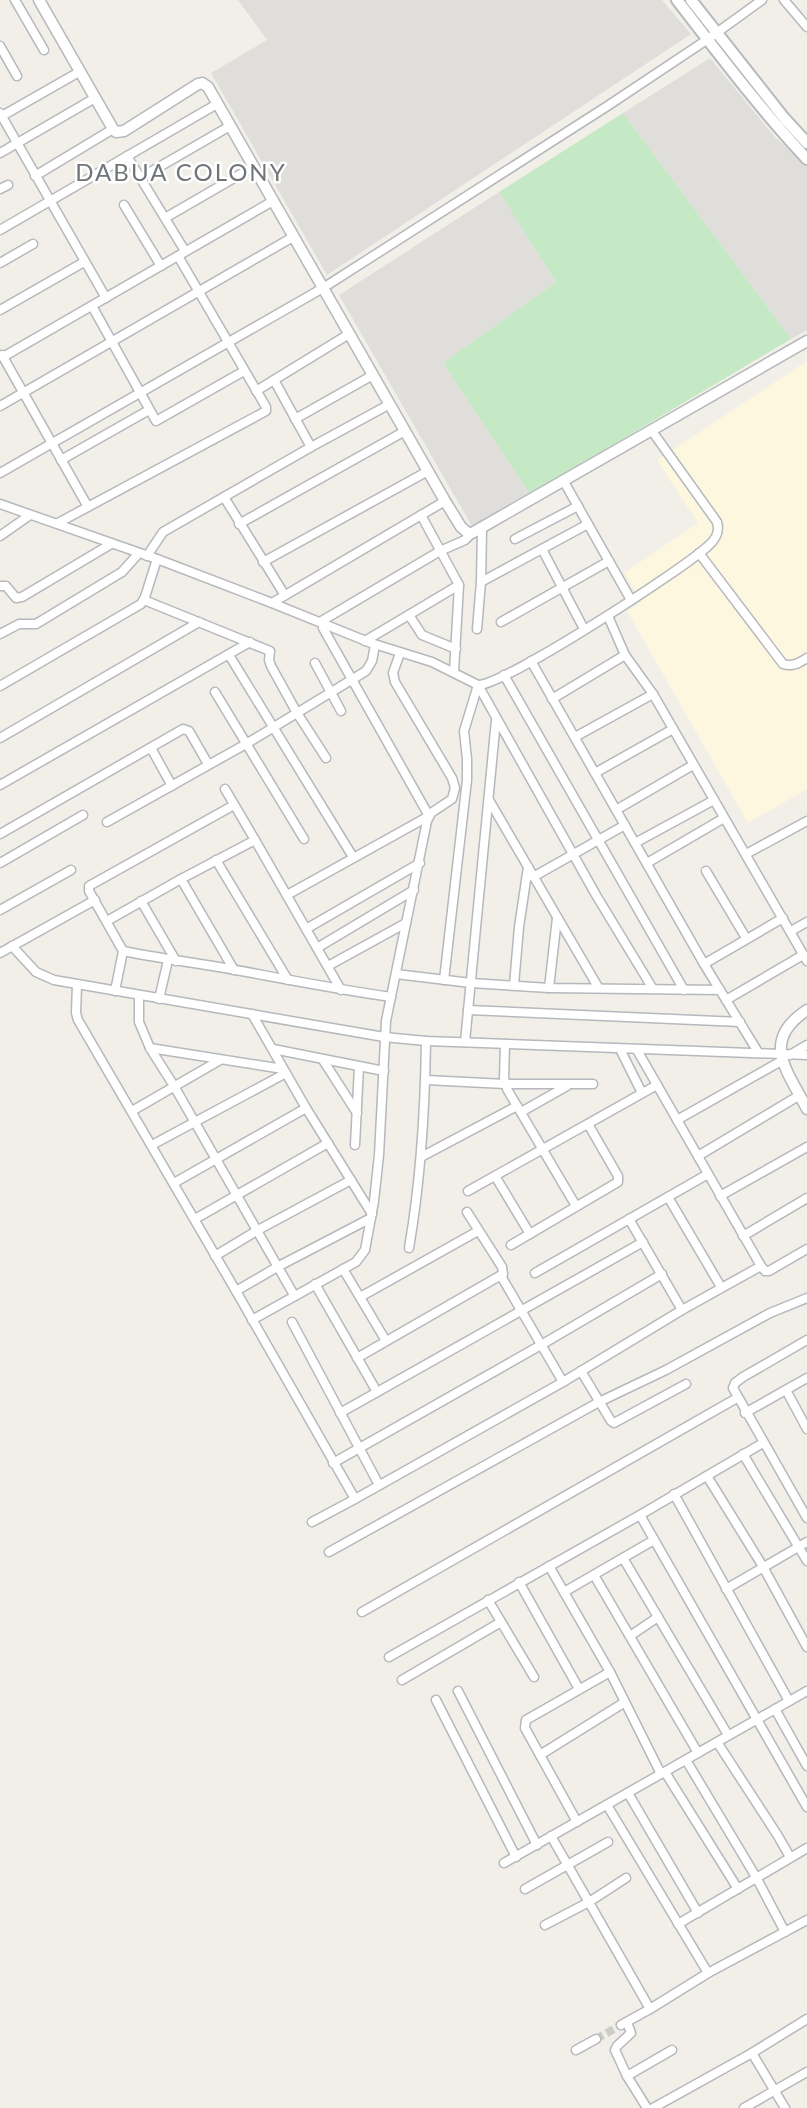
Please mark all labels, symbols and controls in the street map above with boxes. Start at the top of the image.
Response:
district label: DABUA COLONY [75,157,287,186]

